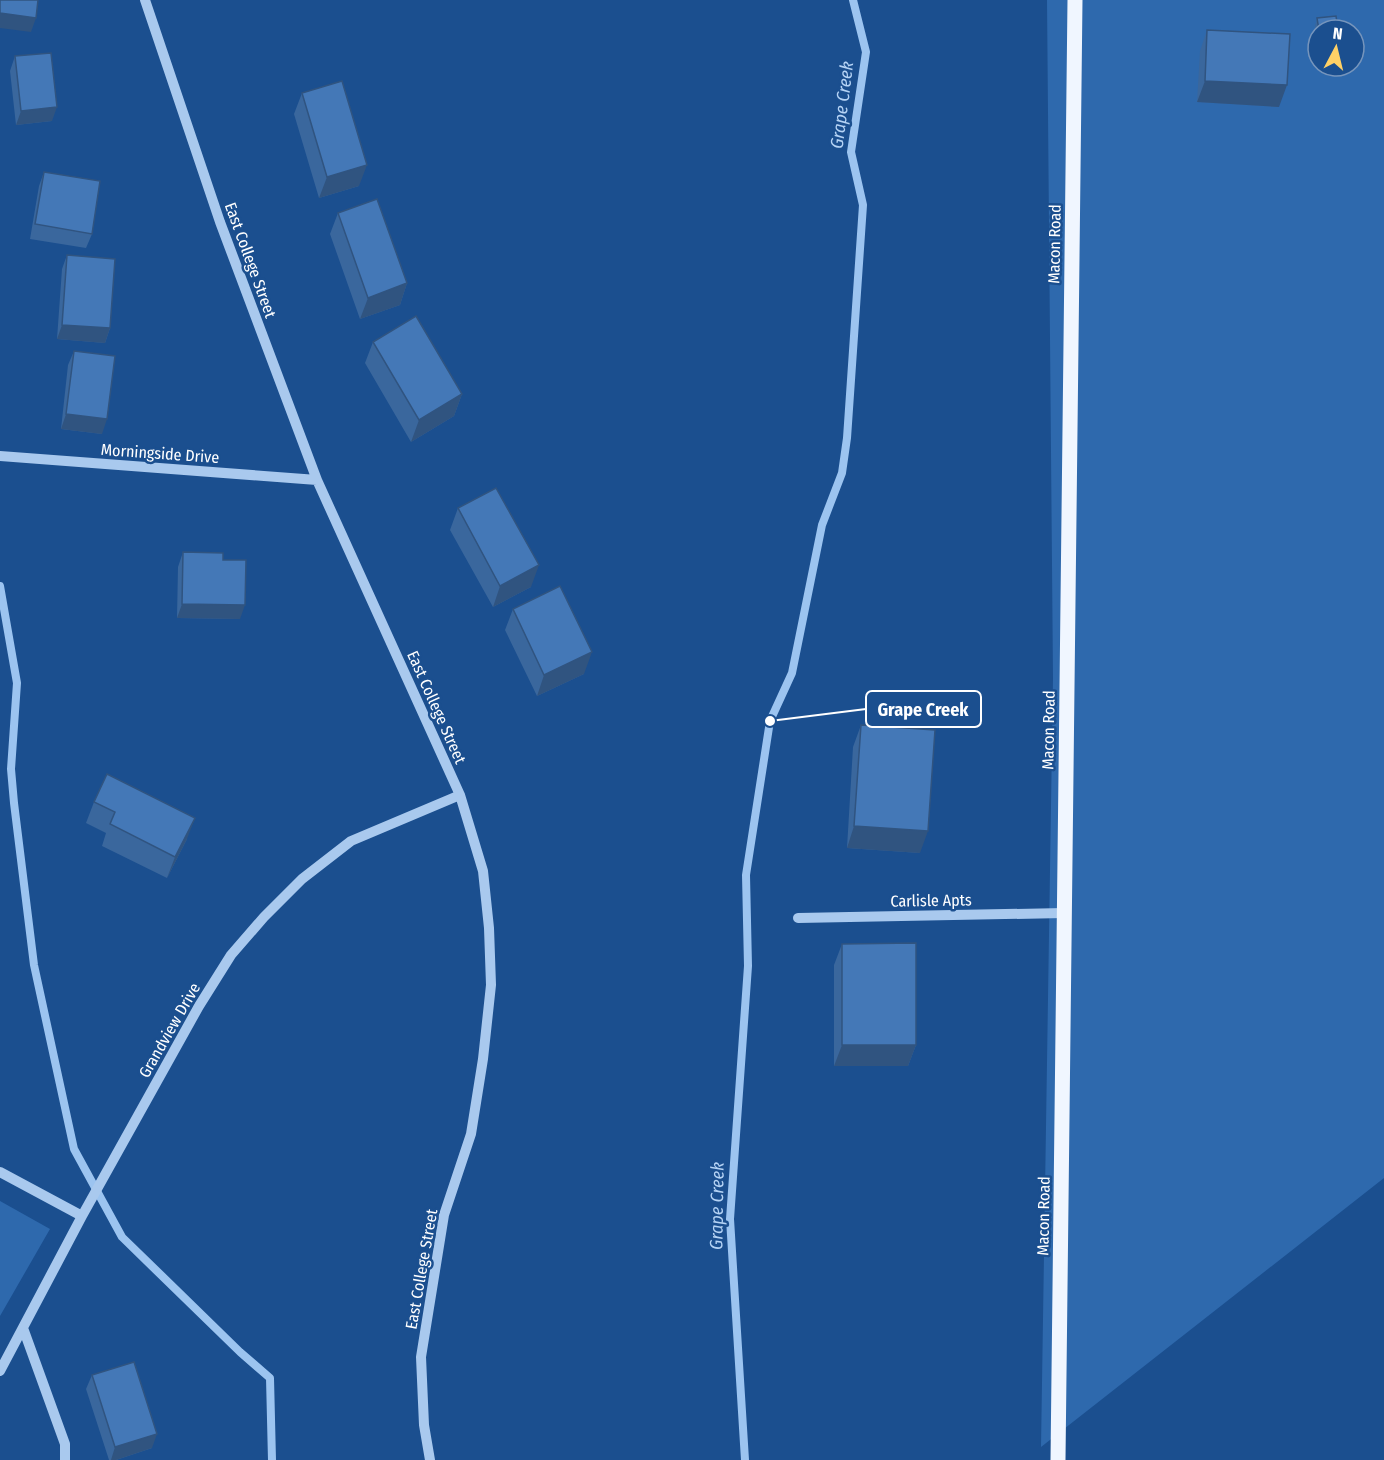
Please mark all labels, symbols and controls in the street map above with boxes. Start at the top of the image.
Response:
north arrow [1306,18,1366,78]
text: N [1332,24,1344,44]
water label: Grape Creek [826,60,858,150]
street label: East College Street [221,200,281,321]
street label: Macon Road [1044,204,1065,284]
street label: Morningside Drive [100,440,220,467]
street label: East College Street [403,648,470,767]
street label: Macon Road [1038,690,1059,770]
callout: Grape Creek [866,691,981,727]
text: Grape Creek [878,699,969,721]
street label: Carlisle Apts [890,890,972,911]
street label: Grandview Drive [135,979,204,1081]
water label: Grape Creek [705,1162,729,1250]
street label: Macon Road [1033,1176,1054,1256]
street label: East College Street [402,1207,442,1331]

